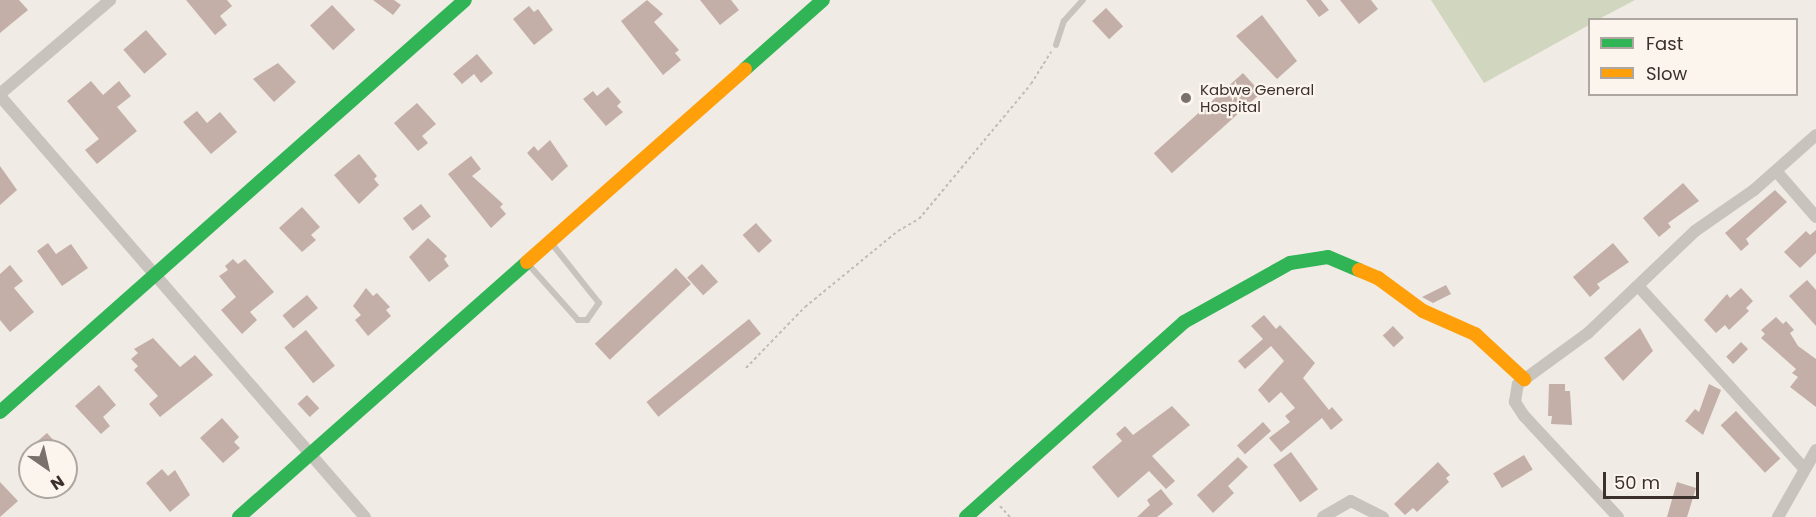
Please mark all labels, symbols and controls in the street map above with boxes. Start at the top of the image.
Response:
legend [1588,18,1798,96]
text: Fast [1646,31,1683,56]
text: Slow [1646,61,1687,86]
place label: Kabwe General Hospital [1200,80,1314,115]
marker: Kabwe General Hospital [1177,89,1195,107]
north arrow [18,439,78,499]
scale bar [1606,460,1702,498]
text: N [46,470,69,496]
text: 50 m [1614,470,1660,495]

